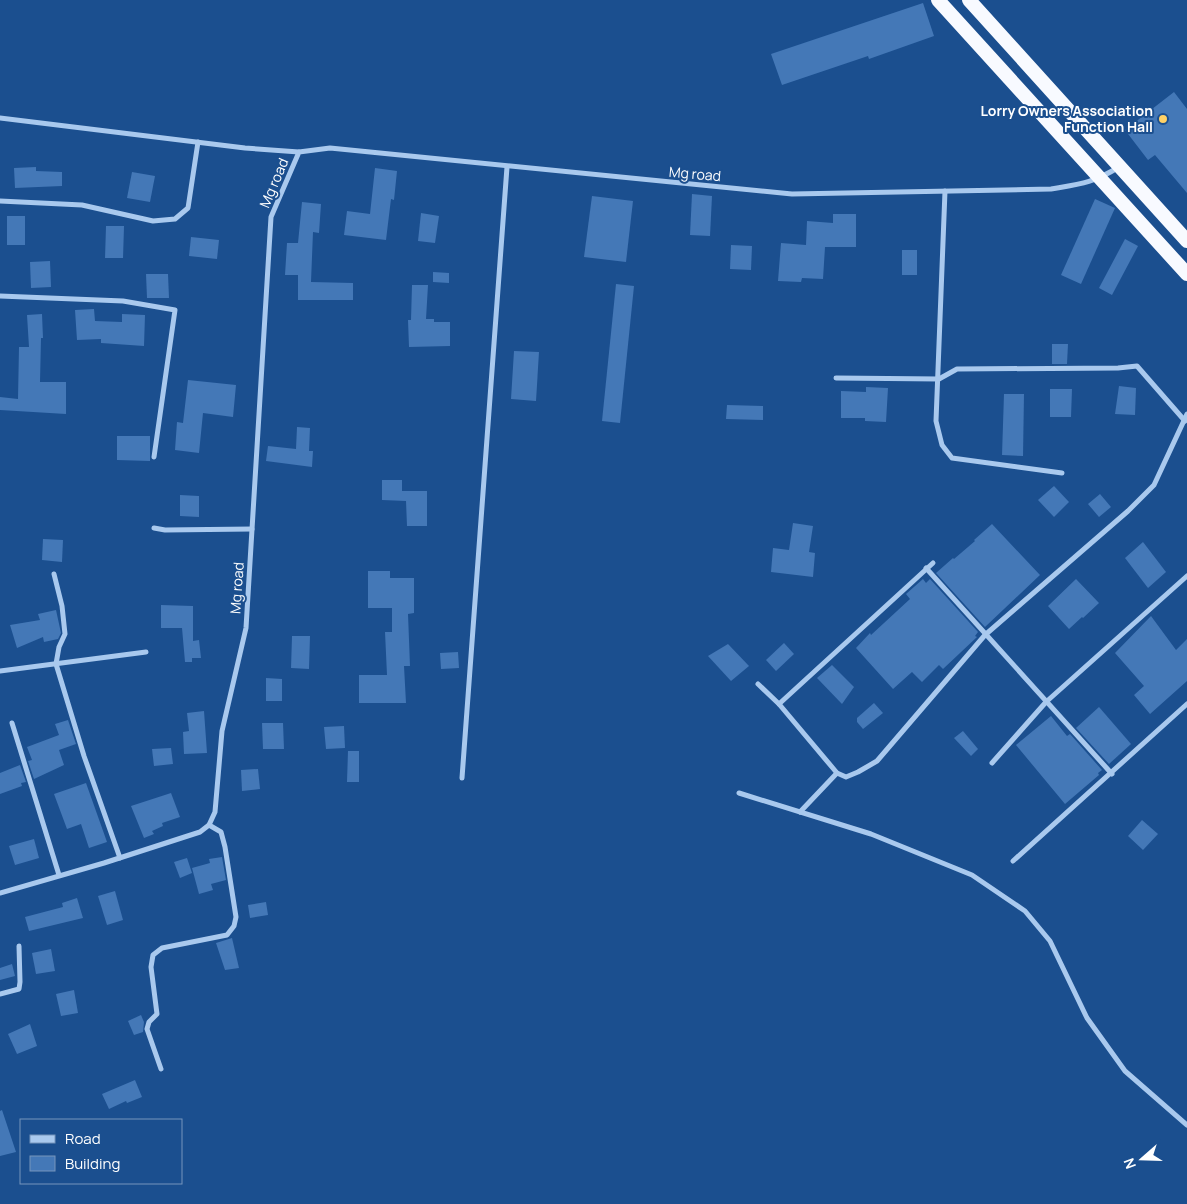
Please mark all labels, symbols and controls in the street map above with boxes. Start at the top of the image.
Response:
place label: Lorry Owners Association Function Hall [980,101,1153,136]
marker: Lorry Owners Association Function Hall [1157,113,1169,125]
street label: Mg road [255,155,292,211]
street label: Mg road [668,162,722,185]
street label: Mg road [225,561,248,615]
legend [20,1119,182,1184]
text: Road [65,1128,101,1149]
north arrow [1117,1134,1167,1184]
text: Building [65,1153,120,1174]
text: N [1119,1156,1140,1172]

